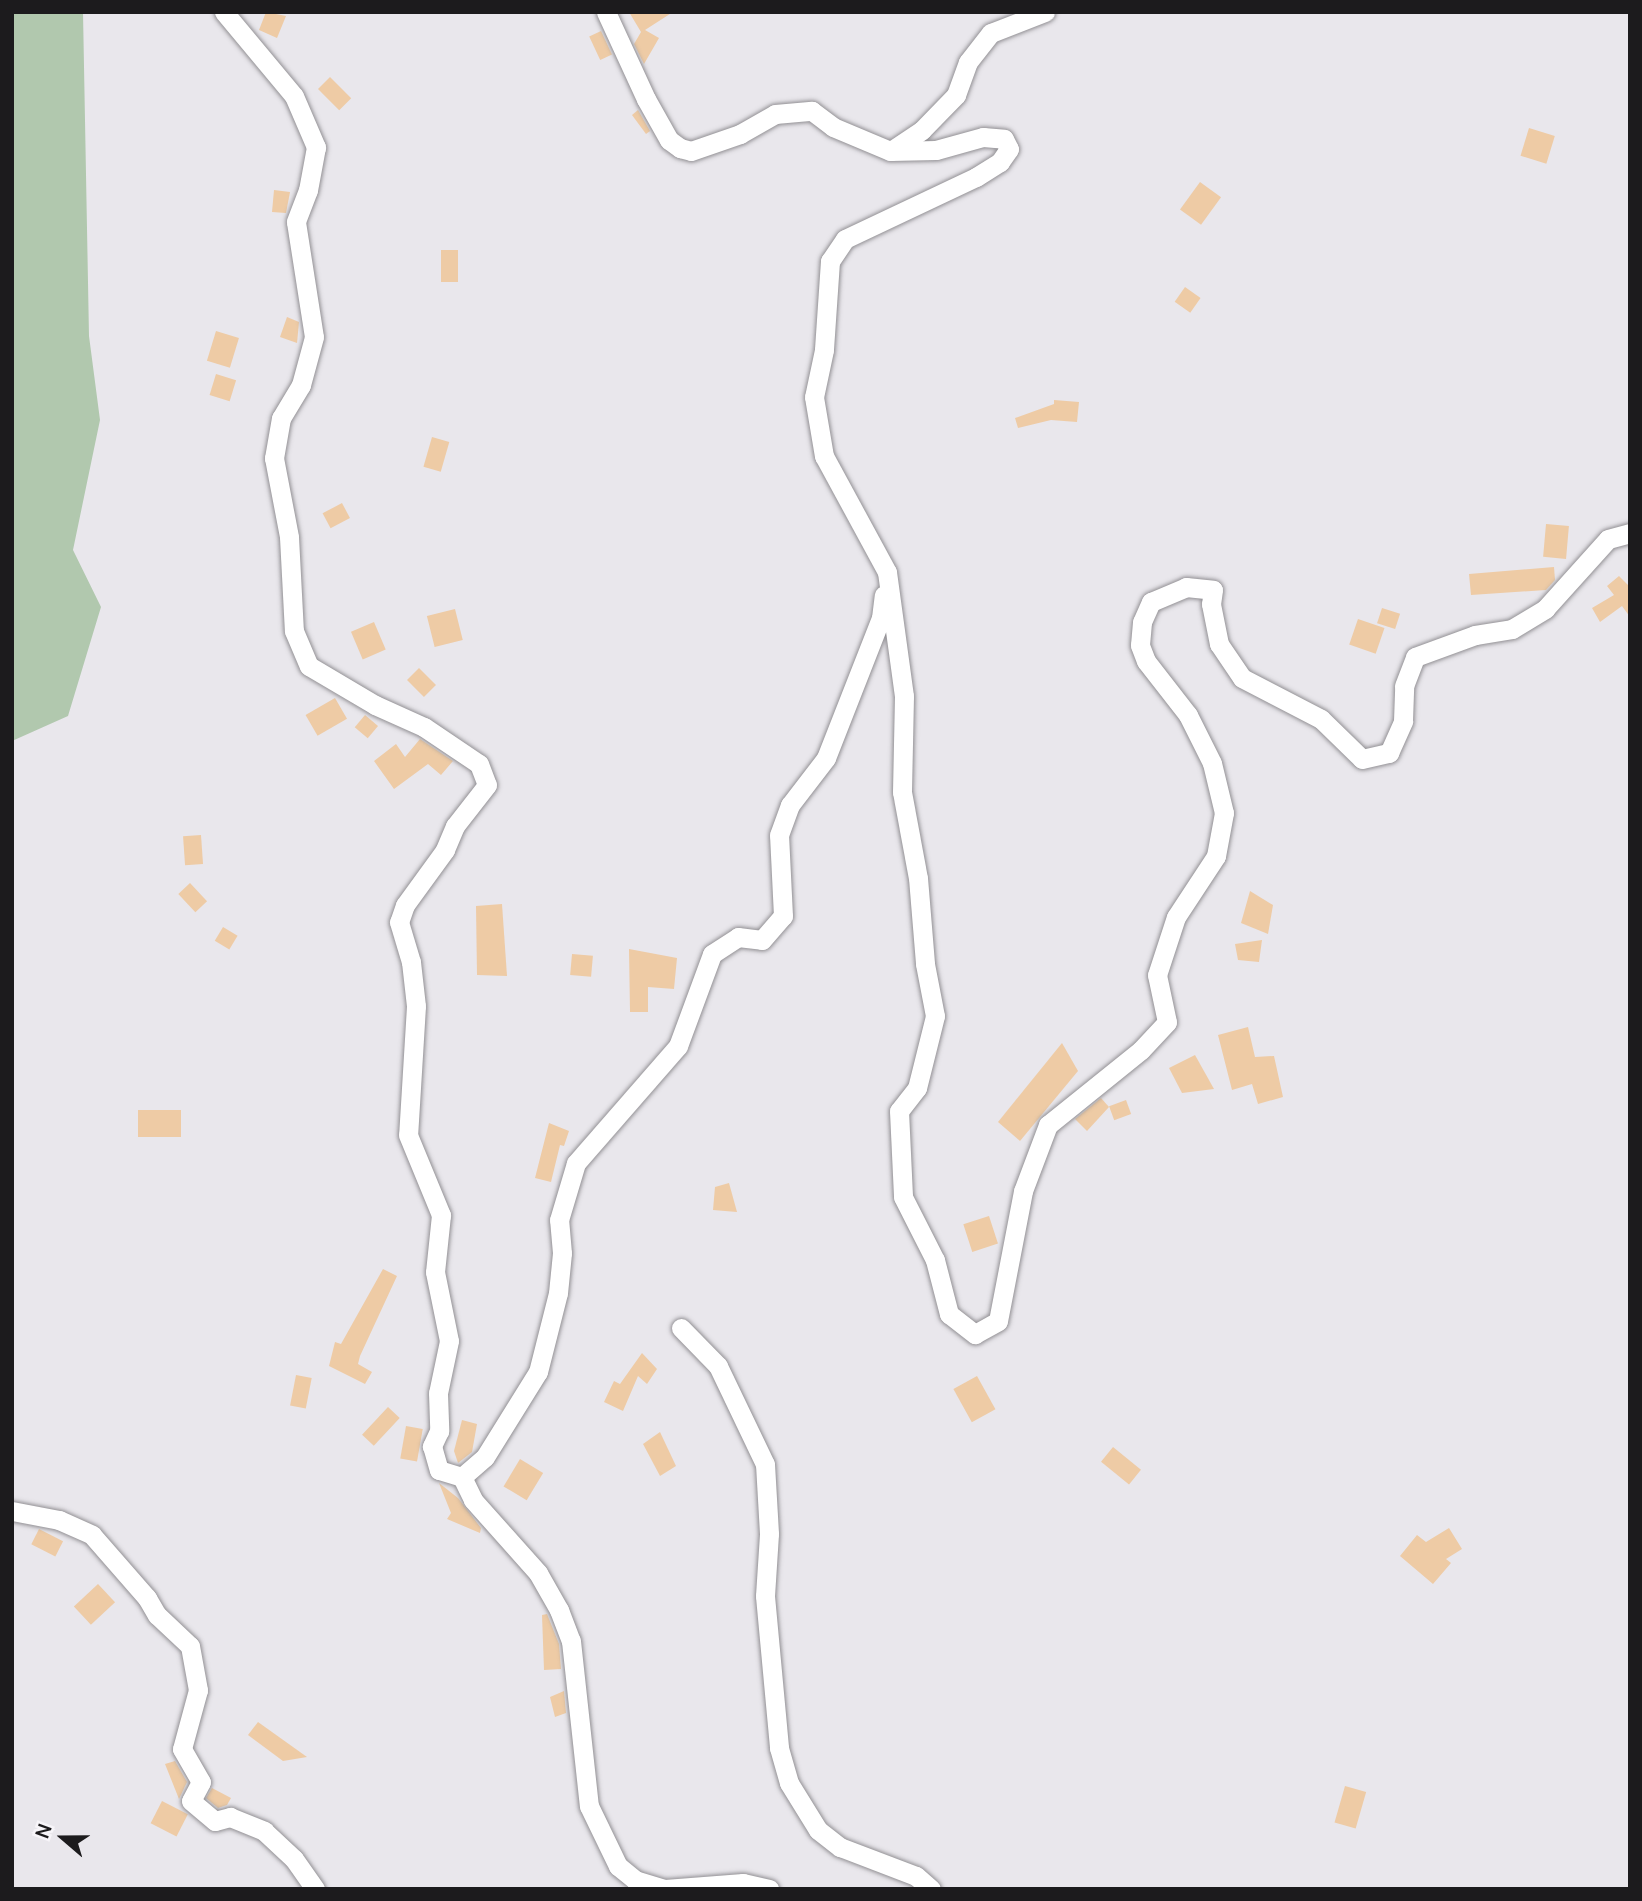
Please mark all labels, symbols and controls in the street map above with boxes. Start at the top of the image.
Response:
north arrow [28,1803,98,1873]
text: N [29,1820,58,1842]

